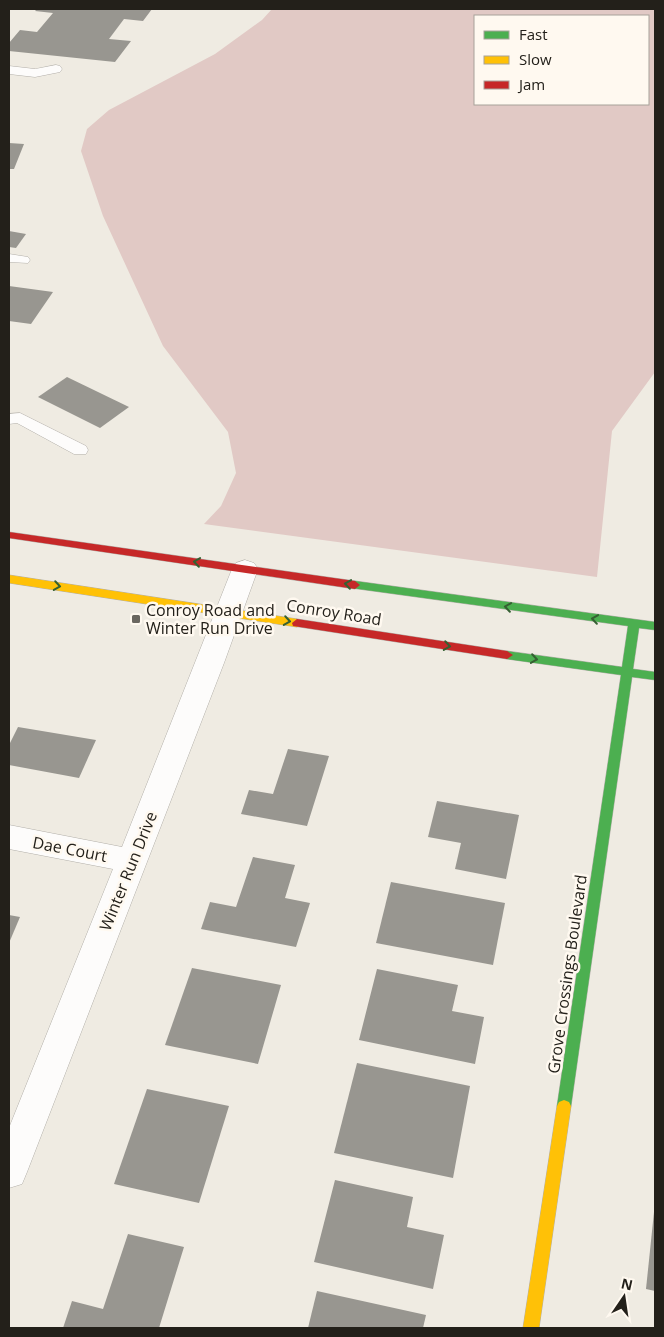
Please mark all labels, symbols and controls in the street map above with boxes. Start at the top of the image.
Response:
legend [474,15,649,105]
text: Fast [519,24,548,44]
text: Slow [519,49,552,69]
text: Jam [517,74,545,94]
one-way arrow [193,557,201,568]
one-way arrow [343,579,351,590]
one-way arrow [53,581,61,591]
street label: Conroy Road [285,594,383,630]
place label: Conroy Road and Winter Run Drive [146,599,275,639]
one-way arrow [504,602,512,613]
marker: Conroy Road and Winter Run Drive [130,613,142,625]
one-way arrow [591,614,599,625]
one-way arrow [282,616,291,626]
one-way arrow [443,641,452,651]
one-way arrow [530,653,538,664]
street label: Winter Run Drive [94,808,162,934]
street label: Dae Court [31,831,109,867]
street label: Grove Crossings Boulevard [542,873,592,1075]
north arrow [599,1272,649,1322]
text: N [619,1273,635,1294]

